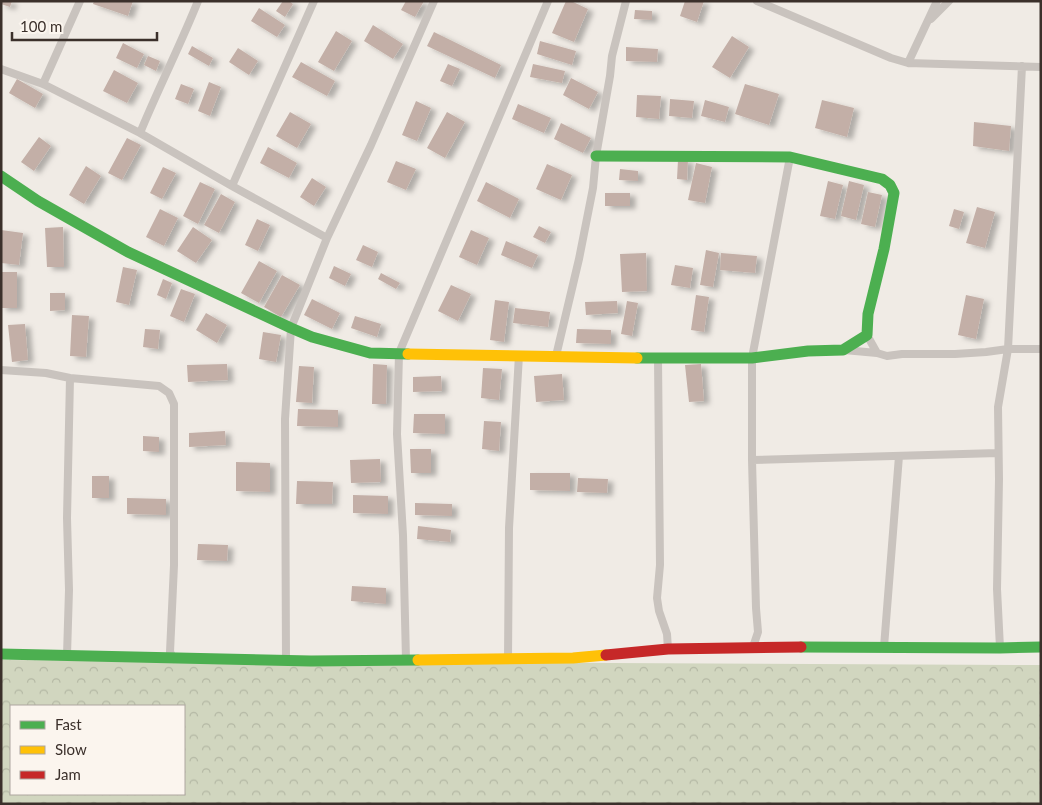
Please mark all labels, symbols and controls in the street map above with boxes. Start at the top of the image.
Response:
scale bar [12,10,158,42]
text: 100 m [20,17,62,35]
legend [10,705,185,795]
text: Fast [55,715,82,733]
text: Slow [55,740,87,758]
text: Jam [55,765,81,783]

